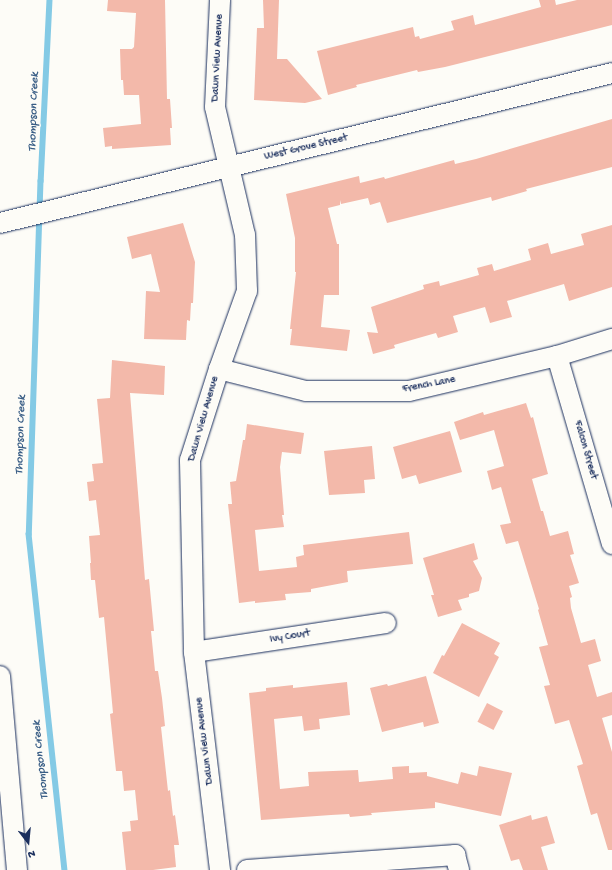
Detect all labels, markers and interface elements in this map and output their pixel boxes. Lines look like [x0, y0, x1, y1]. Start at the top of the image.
street label: Dawn View Avenue [209, 14, 227, 102]
water label: Thompson Creek [26, 72, 44, 152]
street label: West Grove Street [263, 132, 349, 164]
street label: French Lane [401, 373, 457, 397]
street label: Dawn View Avenue [186, 375, 222, 463]
water label: Thompson Creek [13, 395, 31, 475]
street label: Falcon Street [570, 419, 600, 481]
street label: Ivy Court [269, 627, 311, 647]
street label: Dawn View Avenue [193, 697, 217, 785]
water label: Thompson Creek [31, 720, 53, 800]
north arrow [8, 822, 48, 862]
text: N [26, 847, 36, 860]

